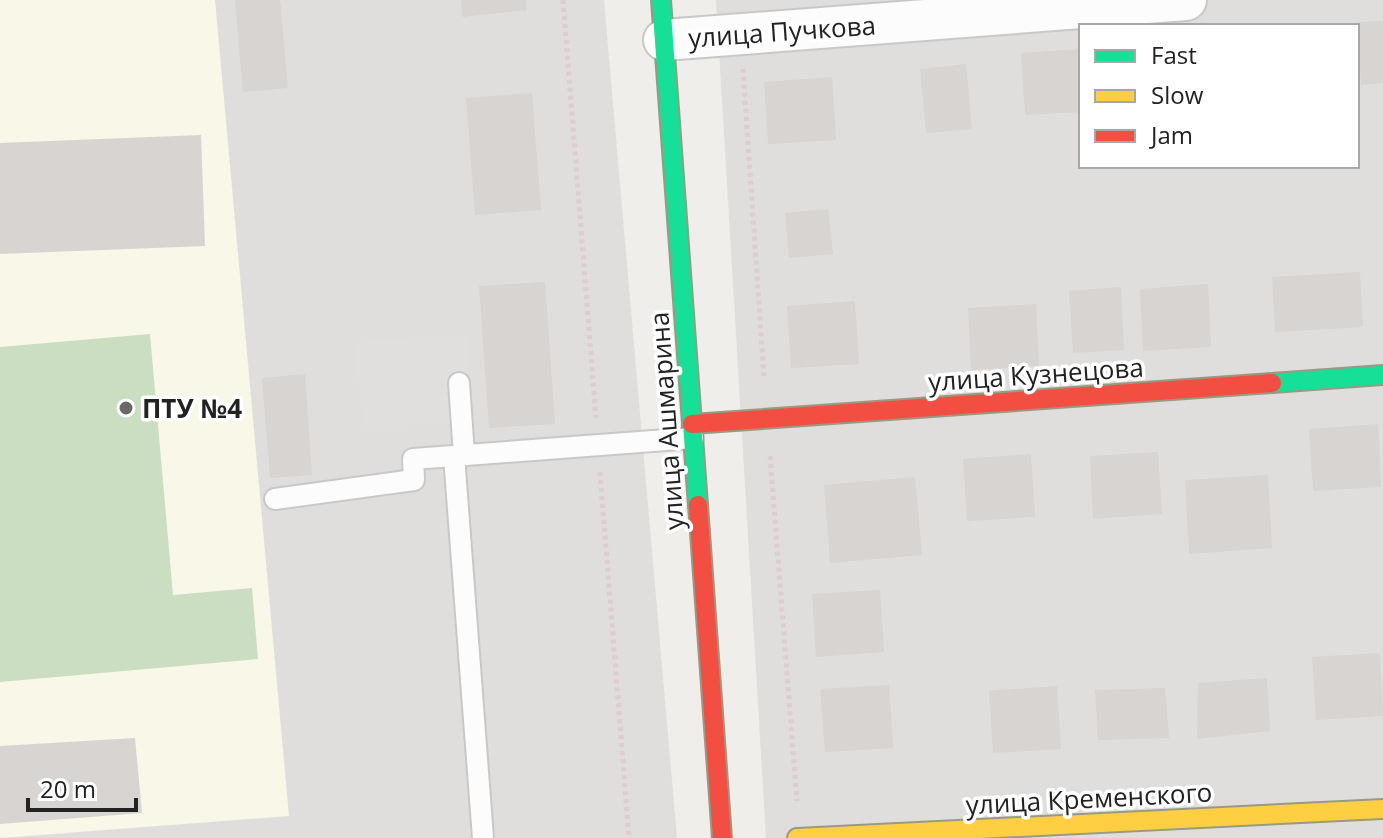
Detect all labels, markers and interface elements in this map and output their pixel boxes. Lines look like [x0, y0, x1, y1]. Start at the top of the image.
street label: улица Пучкова [687, 6, 877, 56]
legend [1079, 24, 1359, 168]
text: Fast [1151, 38, 1197, 71]
text: Slow [1151, 78, 1204, 111]
text: Jam [1149, 118, 1193, 151]
street label: улица Ашмарина [640, 311, 692, 531]
street label: улица Кузнецова [927, 349, 1145, 399]
place label: ПТУ №4 [142, 390, 242, 426]
marker: ПТУ №4 [117, 399, 135, 417]
scale bar [28, 762, 136, 812]
text: 20 m [40, 772, 96, 805]
street label: улица Кременского [965, 774, 1213, 822]

